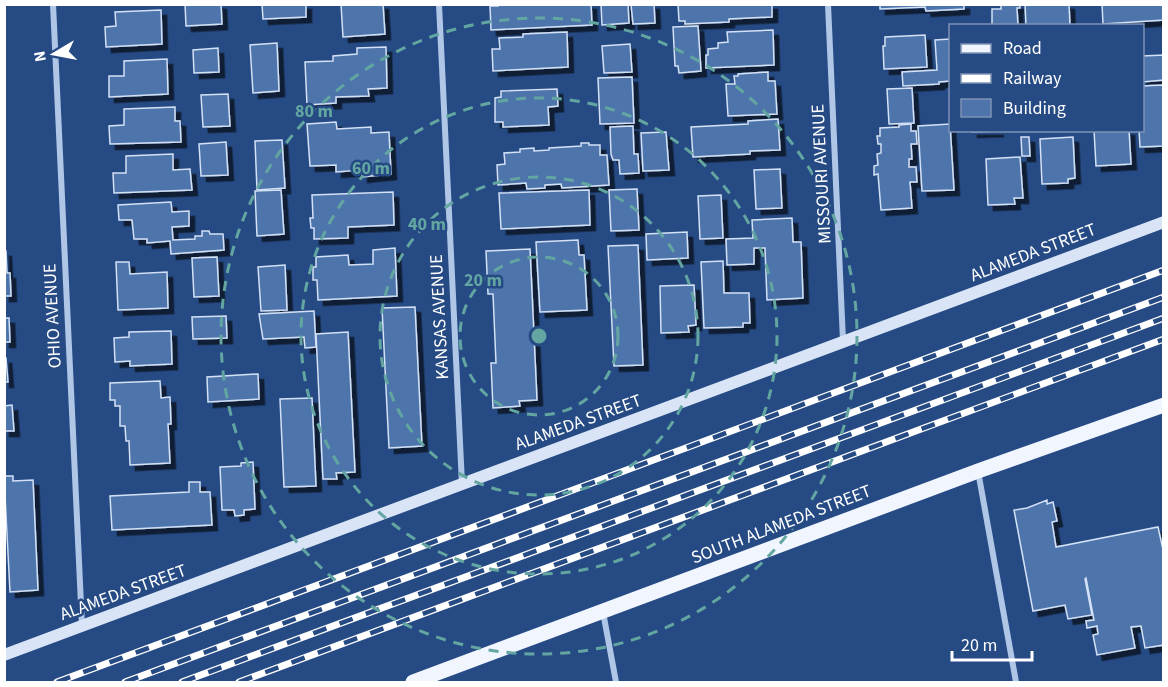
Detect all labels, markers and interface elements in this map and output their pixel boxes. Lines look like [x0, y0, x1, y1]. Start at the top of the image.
north arrow [24, 24, 84, 84]
legend [949, 24, 1144, 132]
text: Road [1003, 36, 1042, 61]
text: N [28, 49, 52, 64]
text: Railway [1003, 66, 1062, 91]
text: Building [1003, 96, 1066, 121]
text: 80 m [295, 99, 333, 124]
street label: MISSOURI AVENUE [805, 103, 838, 245]
text: 60 m [352, 156, 390, 181]
text: 40 m [408, 212, 446, 237]
street label: ALAMEDA STREET [967, 217, 1100, 288]
street label: KANSAS AVENUE [424, 254, 455, 380]
street label: OHIO AVENUE [37, 263, 68, 369]
text: 20 m [464, 268, 502, 293]
centre of rings [529, 326, 549, 346]
street label: ALAMEDA STREET [511, 388, 645, 457]
street label: SOUTH ALAMEDA STREET [687, 478, 875, 570]
street label: ALAMEDA STREET [56, 558, 190, 627]
scale bar [952, 624, 1032, 662]
text: 20 m [961, 633, 997, 658]

